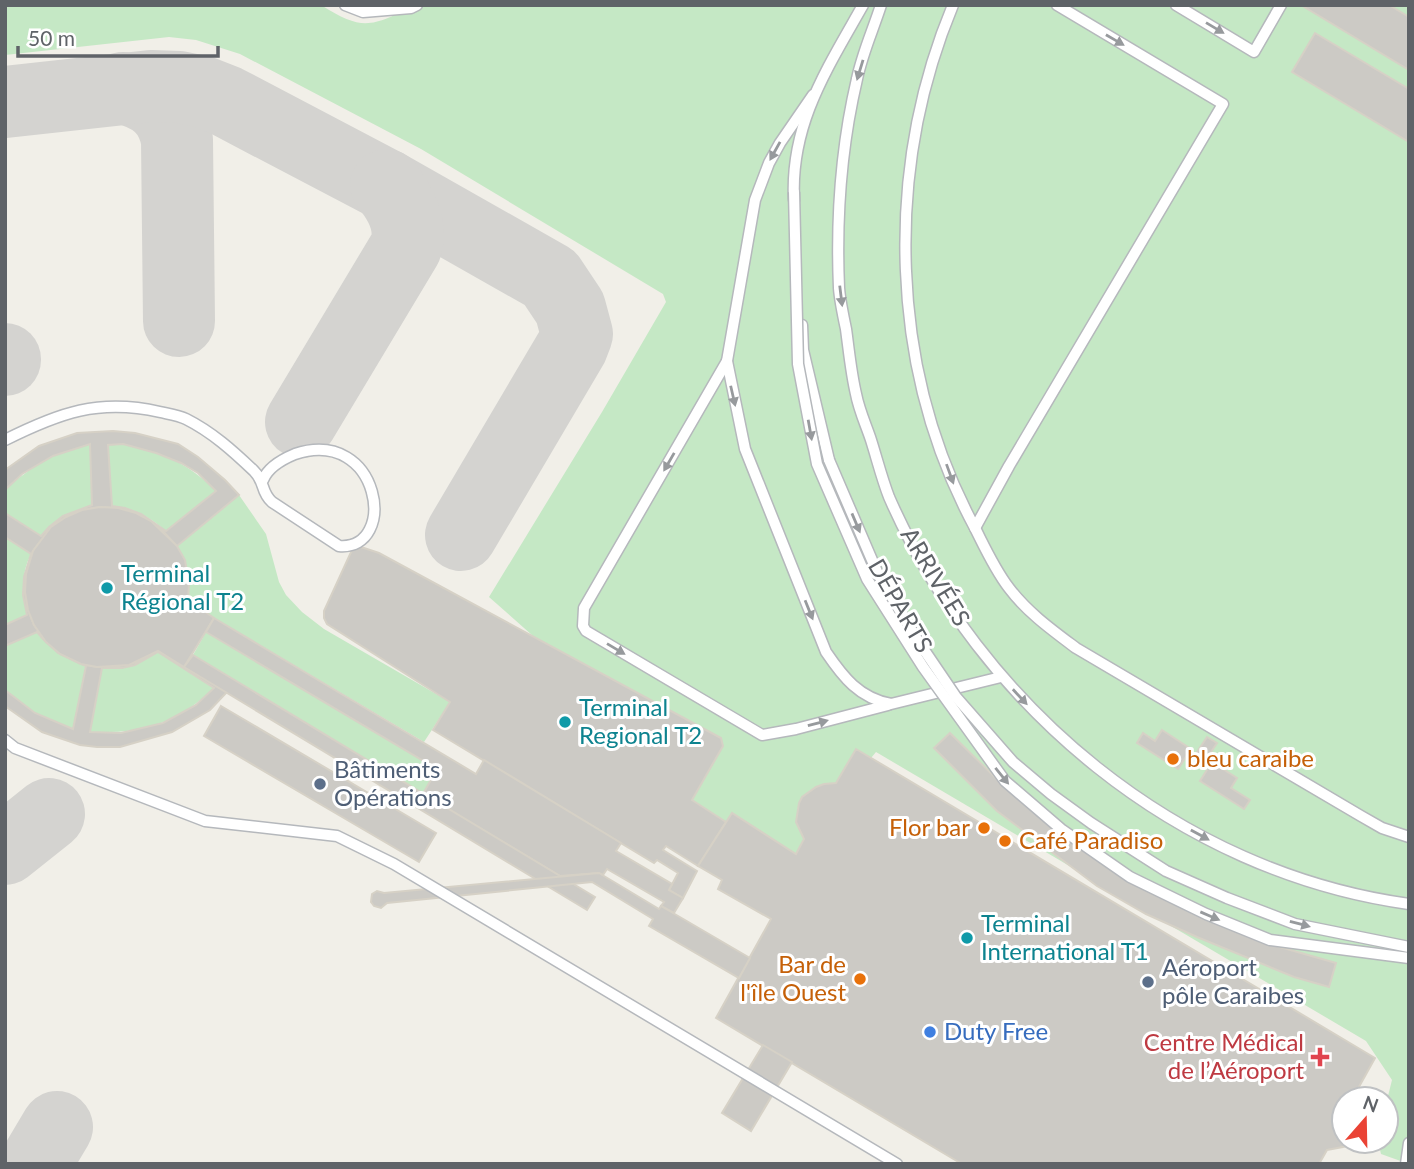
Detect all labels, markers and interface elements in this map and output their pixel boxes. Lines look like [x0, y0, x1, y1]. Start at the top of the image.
scale bar [18, 14, 217, 58]
one-way arrow [1205, 22, 1224, 35]
text: 50 m [28, 25, 75, 50]
one-way arrow [1106, 34, 1125, 47]
one-way arrow [854, 60, 864, 81]
one-way arrow [769, 142, 781, 161]
one-way arrow [835, 285, 846, 307]
one-way arrow [728, 385, 739, 407]
one-way arrow [805, 419, 816, 441]
one-way arrow [662, 453, 675, 472]
one-way arrow [944, 464, 955, 485]
one-way arrow [850, 513, 862, 533]
street label: ARRIVÉES [896, 522, 977, 631]
street label: DÉPARTS [863, 553, 940, 657]
place label: Terminal Régional T2 [121, 558, 244, 615]
marker: Terminal Régional T2 [99, 580, 115, 596]
one-way arrow [804, 600, 815, 621]
one-way arrow [606, 643, 625, 655]
one-way arrow [1011, 688, 1027, 705]
place label: Terminal Regional T2 [579, 692, 702, 749]
marker: Terminal Regional T2 [557, 714, 573, 730]
one-way arrow [807, 717, 829, 728]
place label: bleu caraibe [1187, 743, 1314, 772]
marker: bleu caraibe [1165, 751, 1181, 767]
place label: Bâtiments Opérations [334, 754, 452, 811]
one-way arrow [995, 766, 1010, 784]
marker: Bâtiments Opérations [312, 776, 328, 792]
place label: Flor bar [889, 812, 970, 841]
marker: Flor bar [976, 820, 992, 836]
place label: Café Paradiso [1019, 825, 1163, 854]
one-way arrow [1190, 828, 1210, 840]
marker: Café Paradiso [997, 833, 1013, 849]
place label: Terminal International T1 [981, 908, 1149, 965]
one-way arrow [1199, 910, 1220, 921]
one-way arrow [1289, 919, 1311, 930]
marker: Terminal International T1 [959, 930, 975, 946]
place label: Bar de l'île Ouest [740, 949, 846, 1006]
place label: Aéroport pôle Caraibes [1162, 952, 1304, 1009]
marker: Bar de l'île Ouest [852, 971, 868, 987]
marker: Aéroport pôle Caraibes [1140, 974, 1156, 990]
place label: Duty Free [944, 1016, 1048, 1045]
marker: Duty Free [922, 1024, 938, 1040]
place label: Centre Médical de l’Aéroport [1144, 1027, 1304, 1084]
marker: Centre Médical de l’Aéroport [1310, 1047, 1330, 1067]
north arrow [1330, 1085, 1400, 1155]
text: N [1360, 1090, 1382, 1117]

